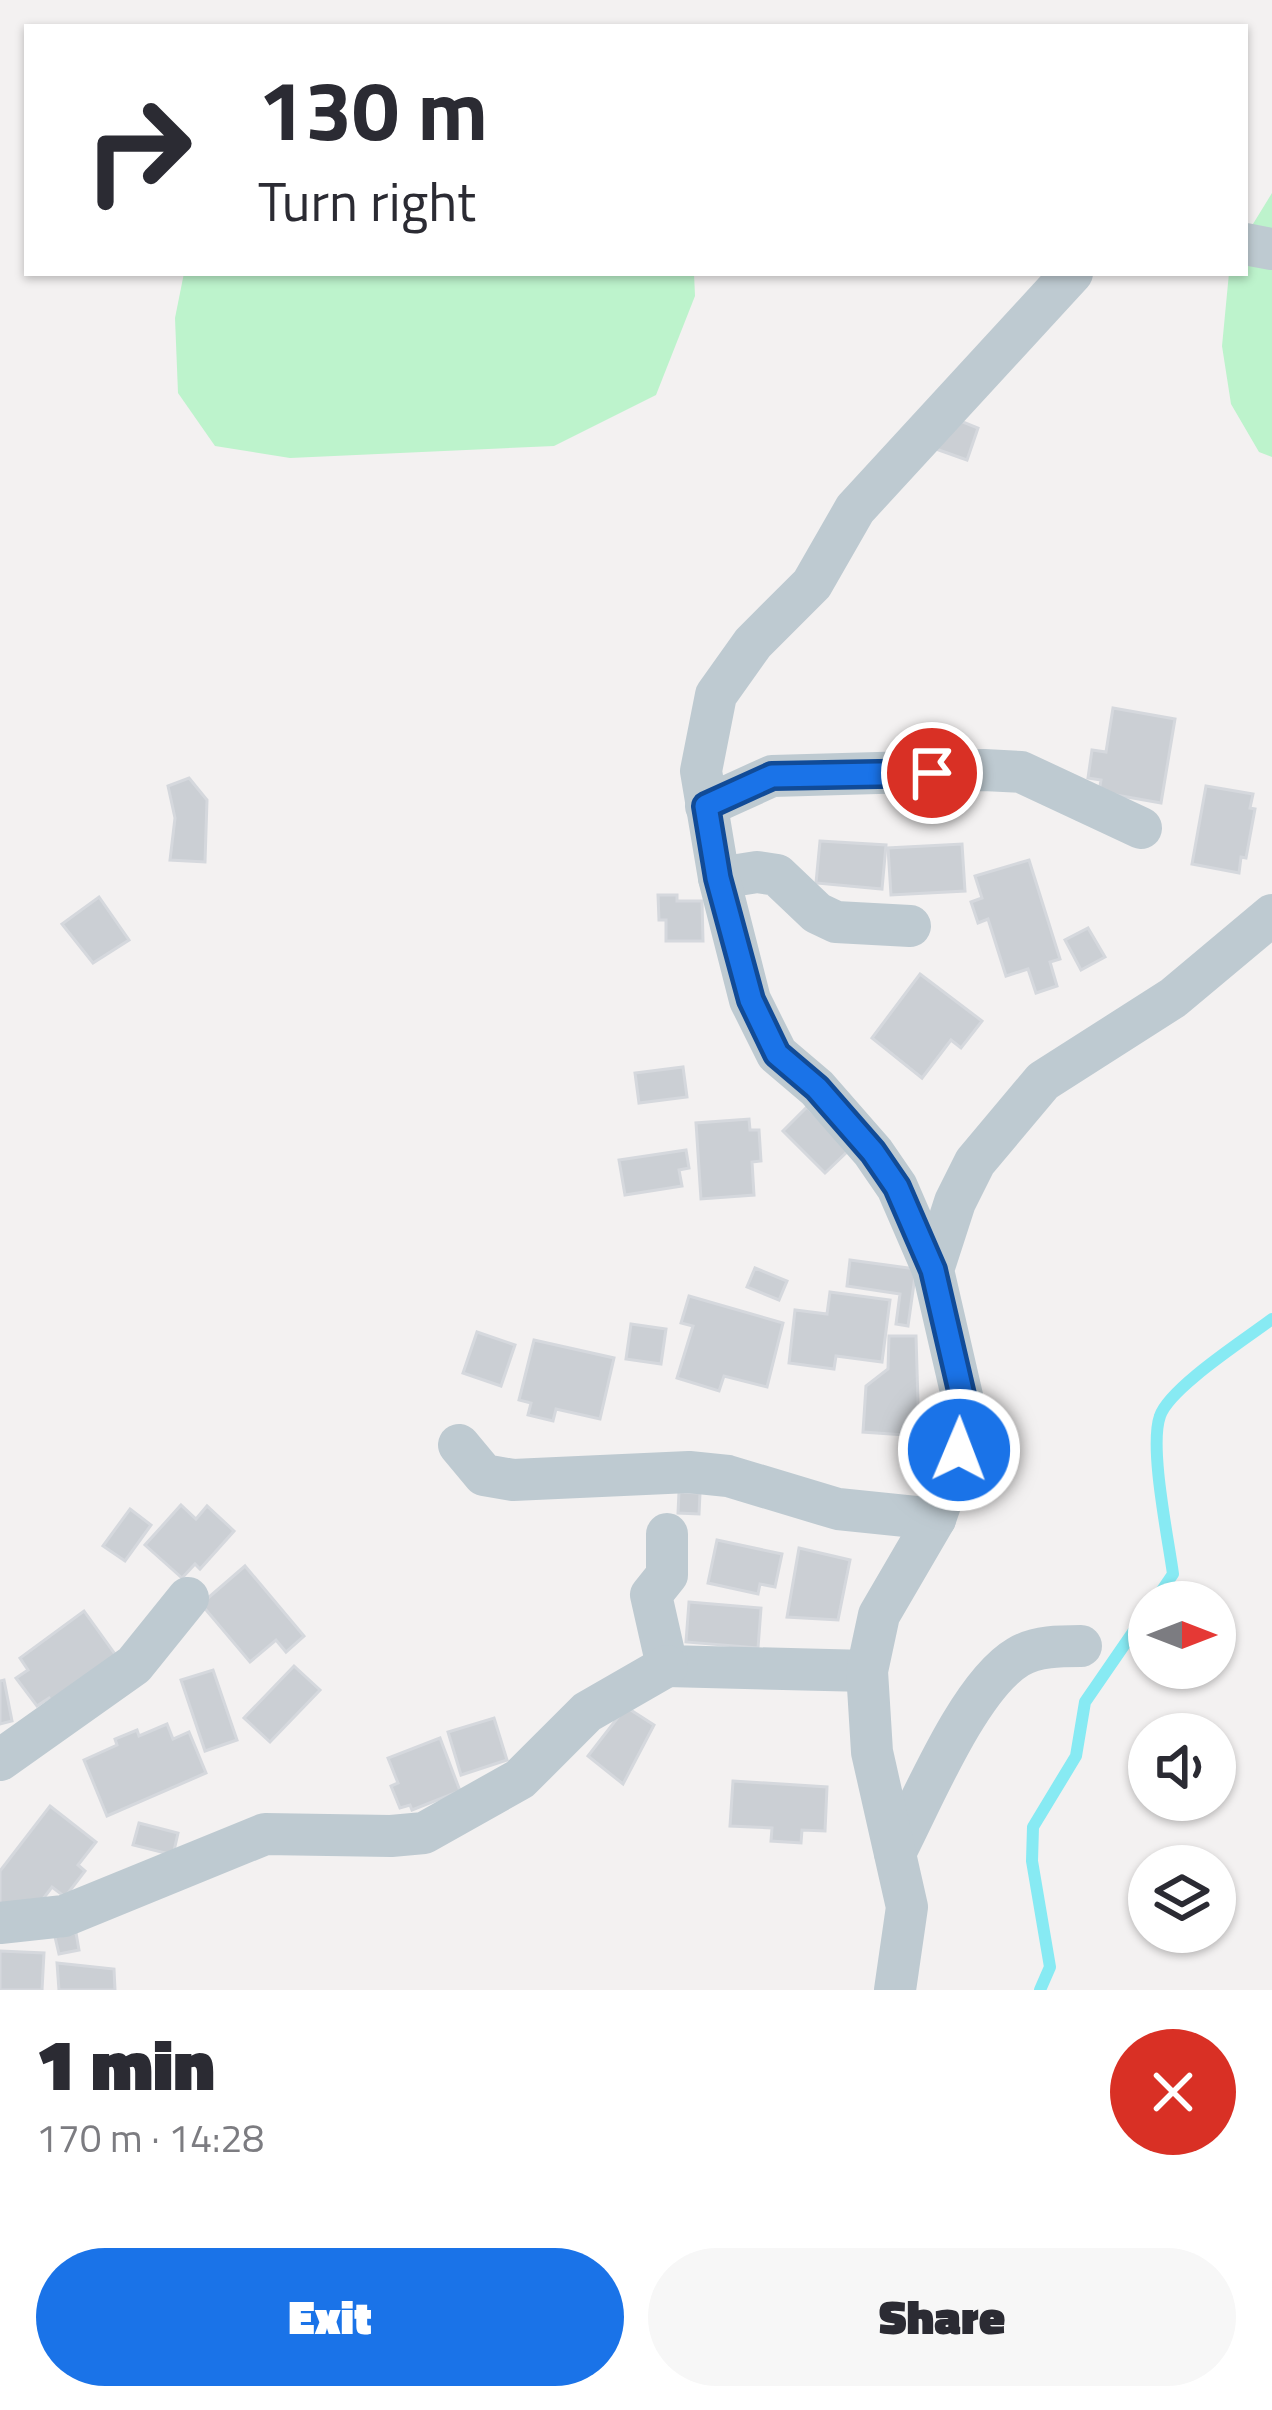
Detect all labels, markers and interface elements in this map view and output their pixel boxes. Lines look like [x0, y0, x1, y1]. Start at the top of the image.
text: 130 m [258, 45, 488, 173]
icon: right [60, 72, 216, 228]
text: Turn right [258, 160, 476, 242]
pin [881, 722, 983, 824]
icon: arrive [899, 740, 965, 806]
position arrow [896, 1387, 1022, 1513]
north arrow [1128, 1581, 1236, 1689]
map controls [1128, 1581, 1236, 1953]
button: sound [1128, 1713, 1236, 1821]
button: layers [1128, 1845, 1236, 1953]
text: 1 min [36, 2008, 215, 2118]
button: close [1110, 2029, 1236, 2155]
text: 170 m · 14:28 [36, 2108, 264, 2167]
button: Exit [36, 2248, 624, 2386]
button: Share [648, 2248, 1236, 2386]

